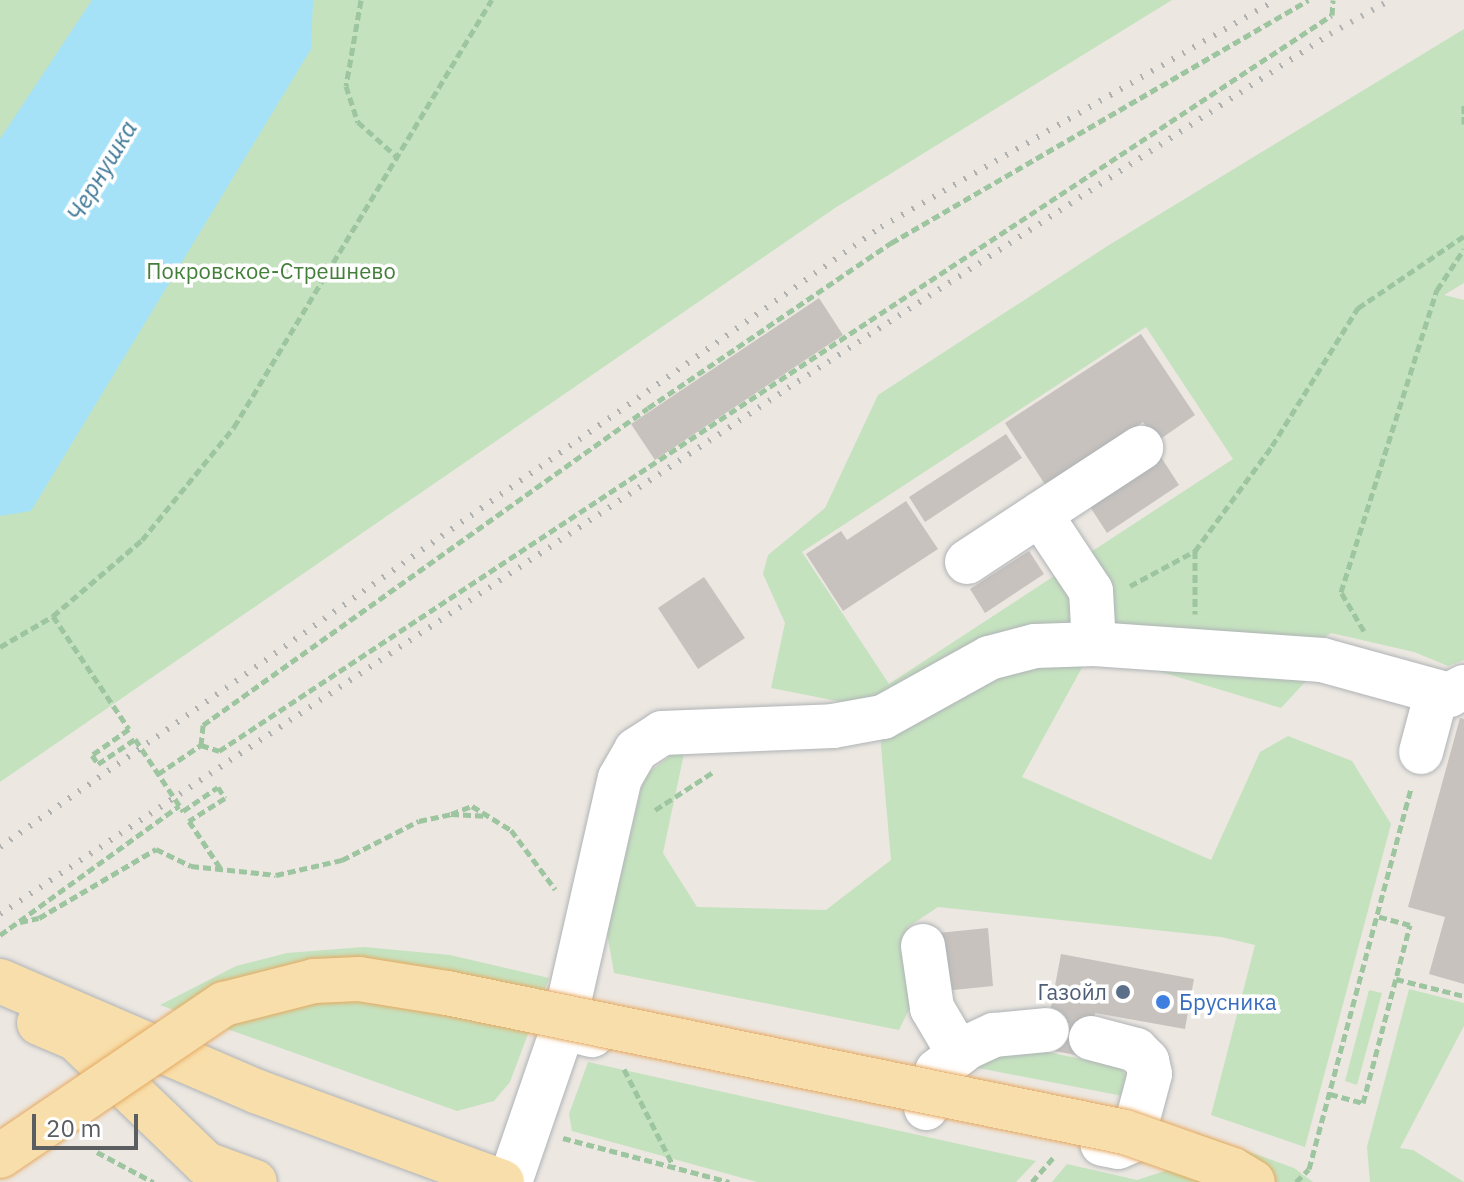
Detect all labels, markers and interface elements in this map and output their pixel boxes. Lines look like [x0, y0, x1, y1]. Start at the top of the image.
water label: Чернушка [61, 116, 143, 226]
park label: Покровское-Стрешнево [146, 258, 396, 284]
place label: Газойл [1037, 979, 1107, 1005]
marker: Газойл [1114, 983, 1132, 1001]
place label: Брусника [1179, 989, 1277, 1015]
marker: Брусника [1154, 993, 1172, 1011]
scale bar [36, 1098, 142, 1148]
text: 20 m [46, 1112, 101, 1144]

